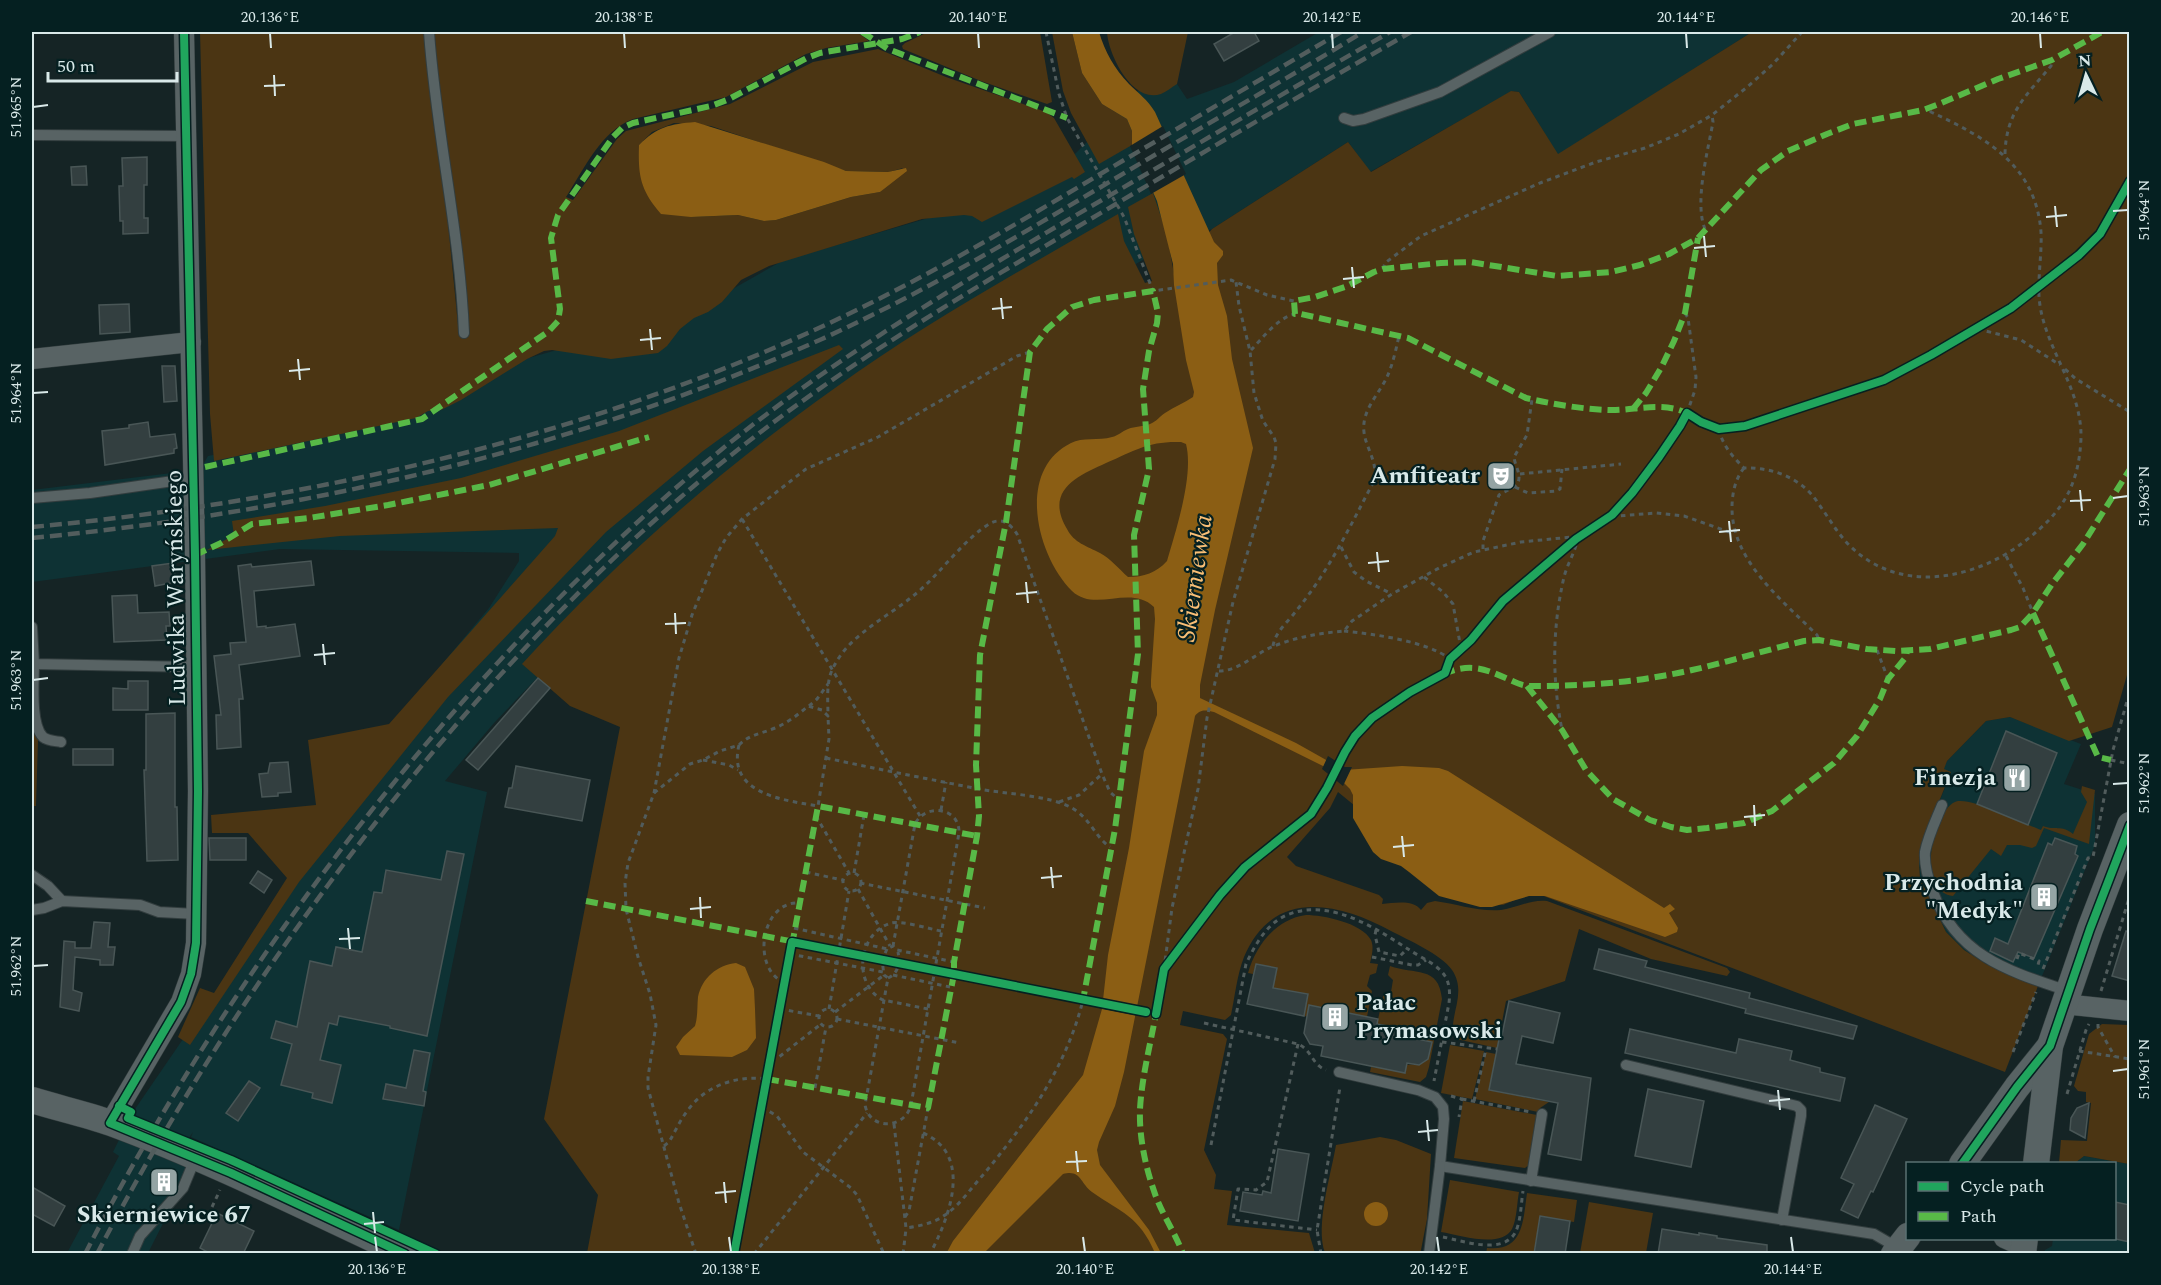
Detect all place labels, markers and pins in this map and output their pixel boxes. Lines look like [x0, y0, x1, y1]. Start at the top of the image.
place label: Amfiteatr [1370, 458, 1481, 494]
theatre icon: Amfiteatr [1485, 460, 1517, 492]
place label: Finezja [1914, 760, 1997, 796]
restaurant icon: Finezja [2001, 762, 2033, 794]
place label: Przychodnia "Medyk" [1884, 865, 2024, 929]
building icon: Przychodnia "Medyk" [2028, 881, 2060, 913]
place label: Pałac Prymasowski [1356, 985, 1502, 1049]
building icon: Pałac Prymasowski [1319, 1001, 1351, 1033]
building icon: Skierniewice 67 [148, 1166, 180, 1198]
place label: Skierniewice 67 [77, 1197, 251, 1233]

